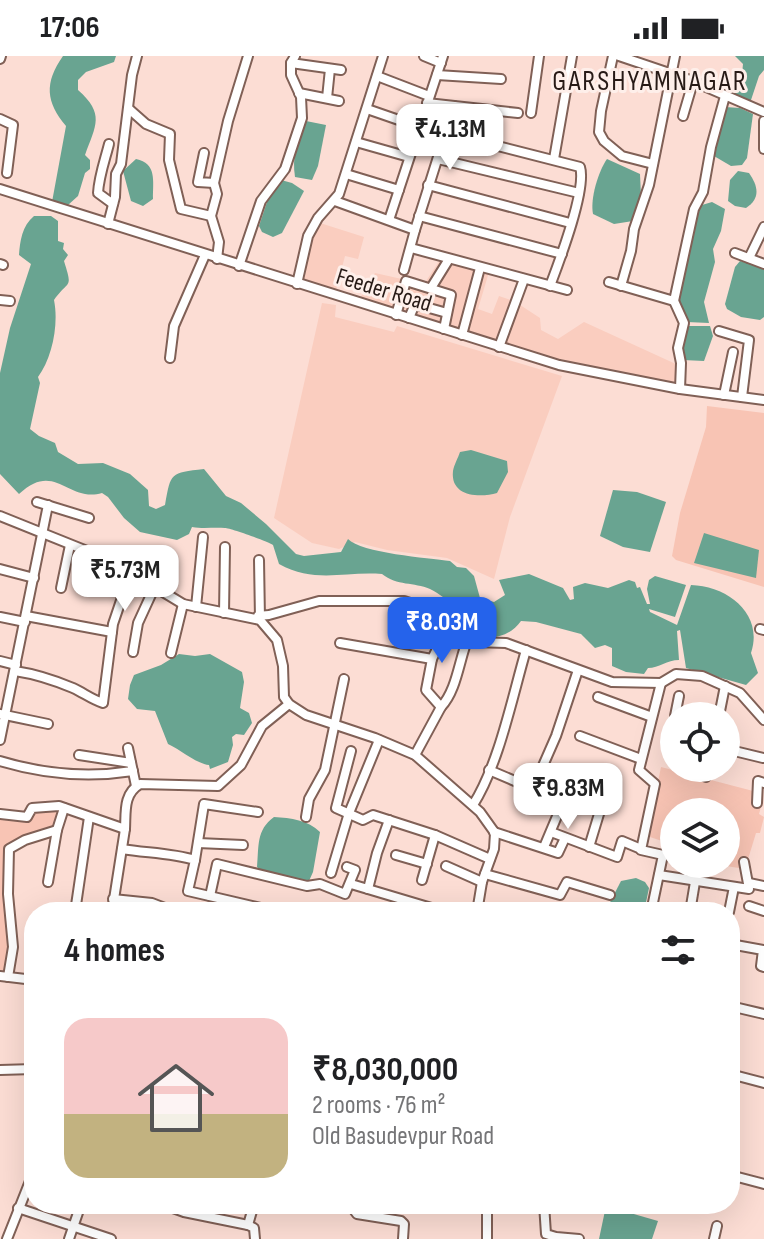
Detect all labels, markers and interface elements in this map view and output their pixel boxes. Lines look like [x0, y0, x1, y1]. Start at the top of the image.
text: 17:06 [40, 10, 100, 46]
district label: GARSHYAMNAGAR [552, 65, 748, 98]
pin: ₹4.13M [385, 104, 515, 172]
text: ₹4.13M [414, 114, 486, 145]
street label: Feeder Road [333, 262, 435, 318]
pin: ₹5.73M [60, 545, 190, 613]
text: ₹5.73M [90, 555, 160, 586]
pin: ₹8.03M [377, 597, 507, 665]
text: ₹8.03M [406, 607, 478, 638]
map controls [660, 702, 740, 878]
button: locate [660, 702, 740, 782]
pin: ₹9.83M [503, 763, 633, 831]
text: ₹9.83M [531, 773, 605, 804]
button: layers [660, 798, 740, 878]
icon: filters [656, 928, 700, 972]
text: 4 homes [64, 930, 165, 971]
text: ₹8,030,000 [312, 1049, 458, 1090]
icon: home [128, 1050, 224, 1146]
text: 2 rooms · 76 m² [312, 1090, 446, 1121]
text: Old Basudevpur Road [312, 1121, 494, 1152]

